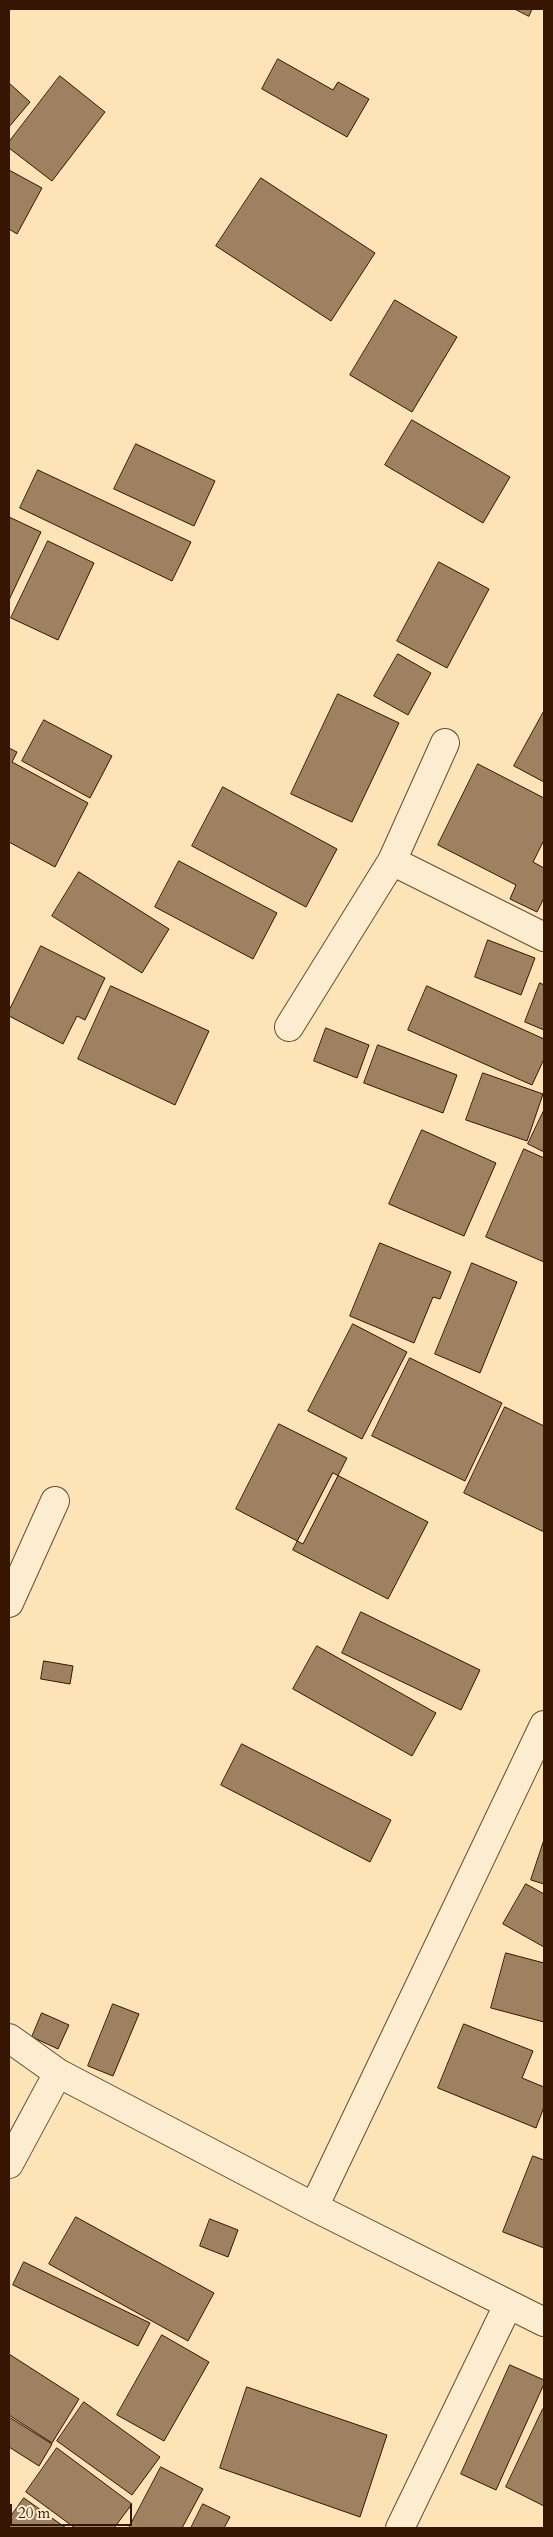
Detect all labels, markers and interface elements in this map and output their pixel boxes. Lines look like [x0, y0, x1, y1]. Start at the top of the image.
scale bar [12, 2494, 135, 2526]
text: 20 m [18, 2503, 50, 2523]

